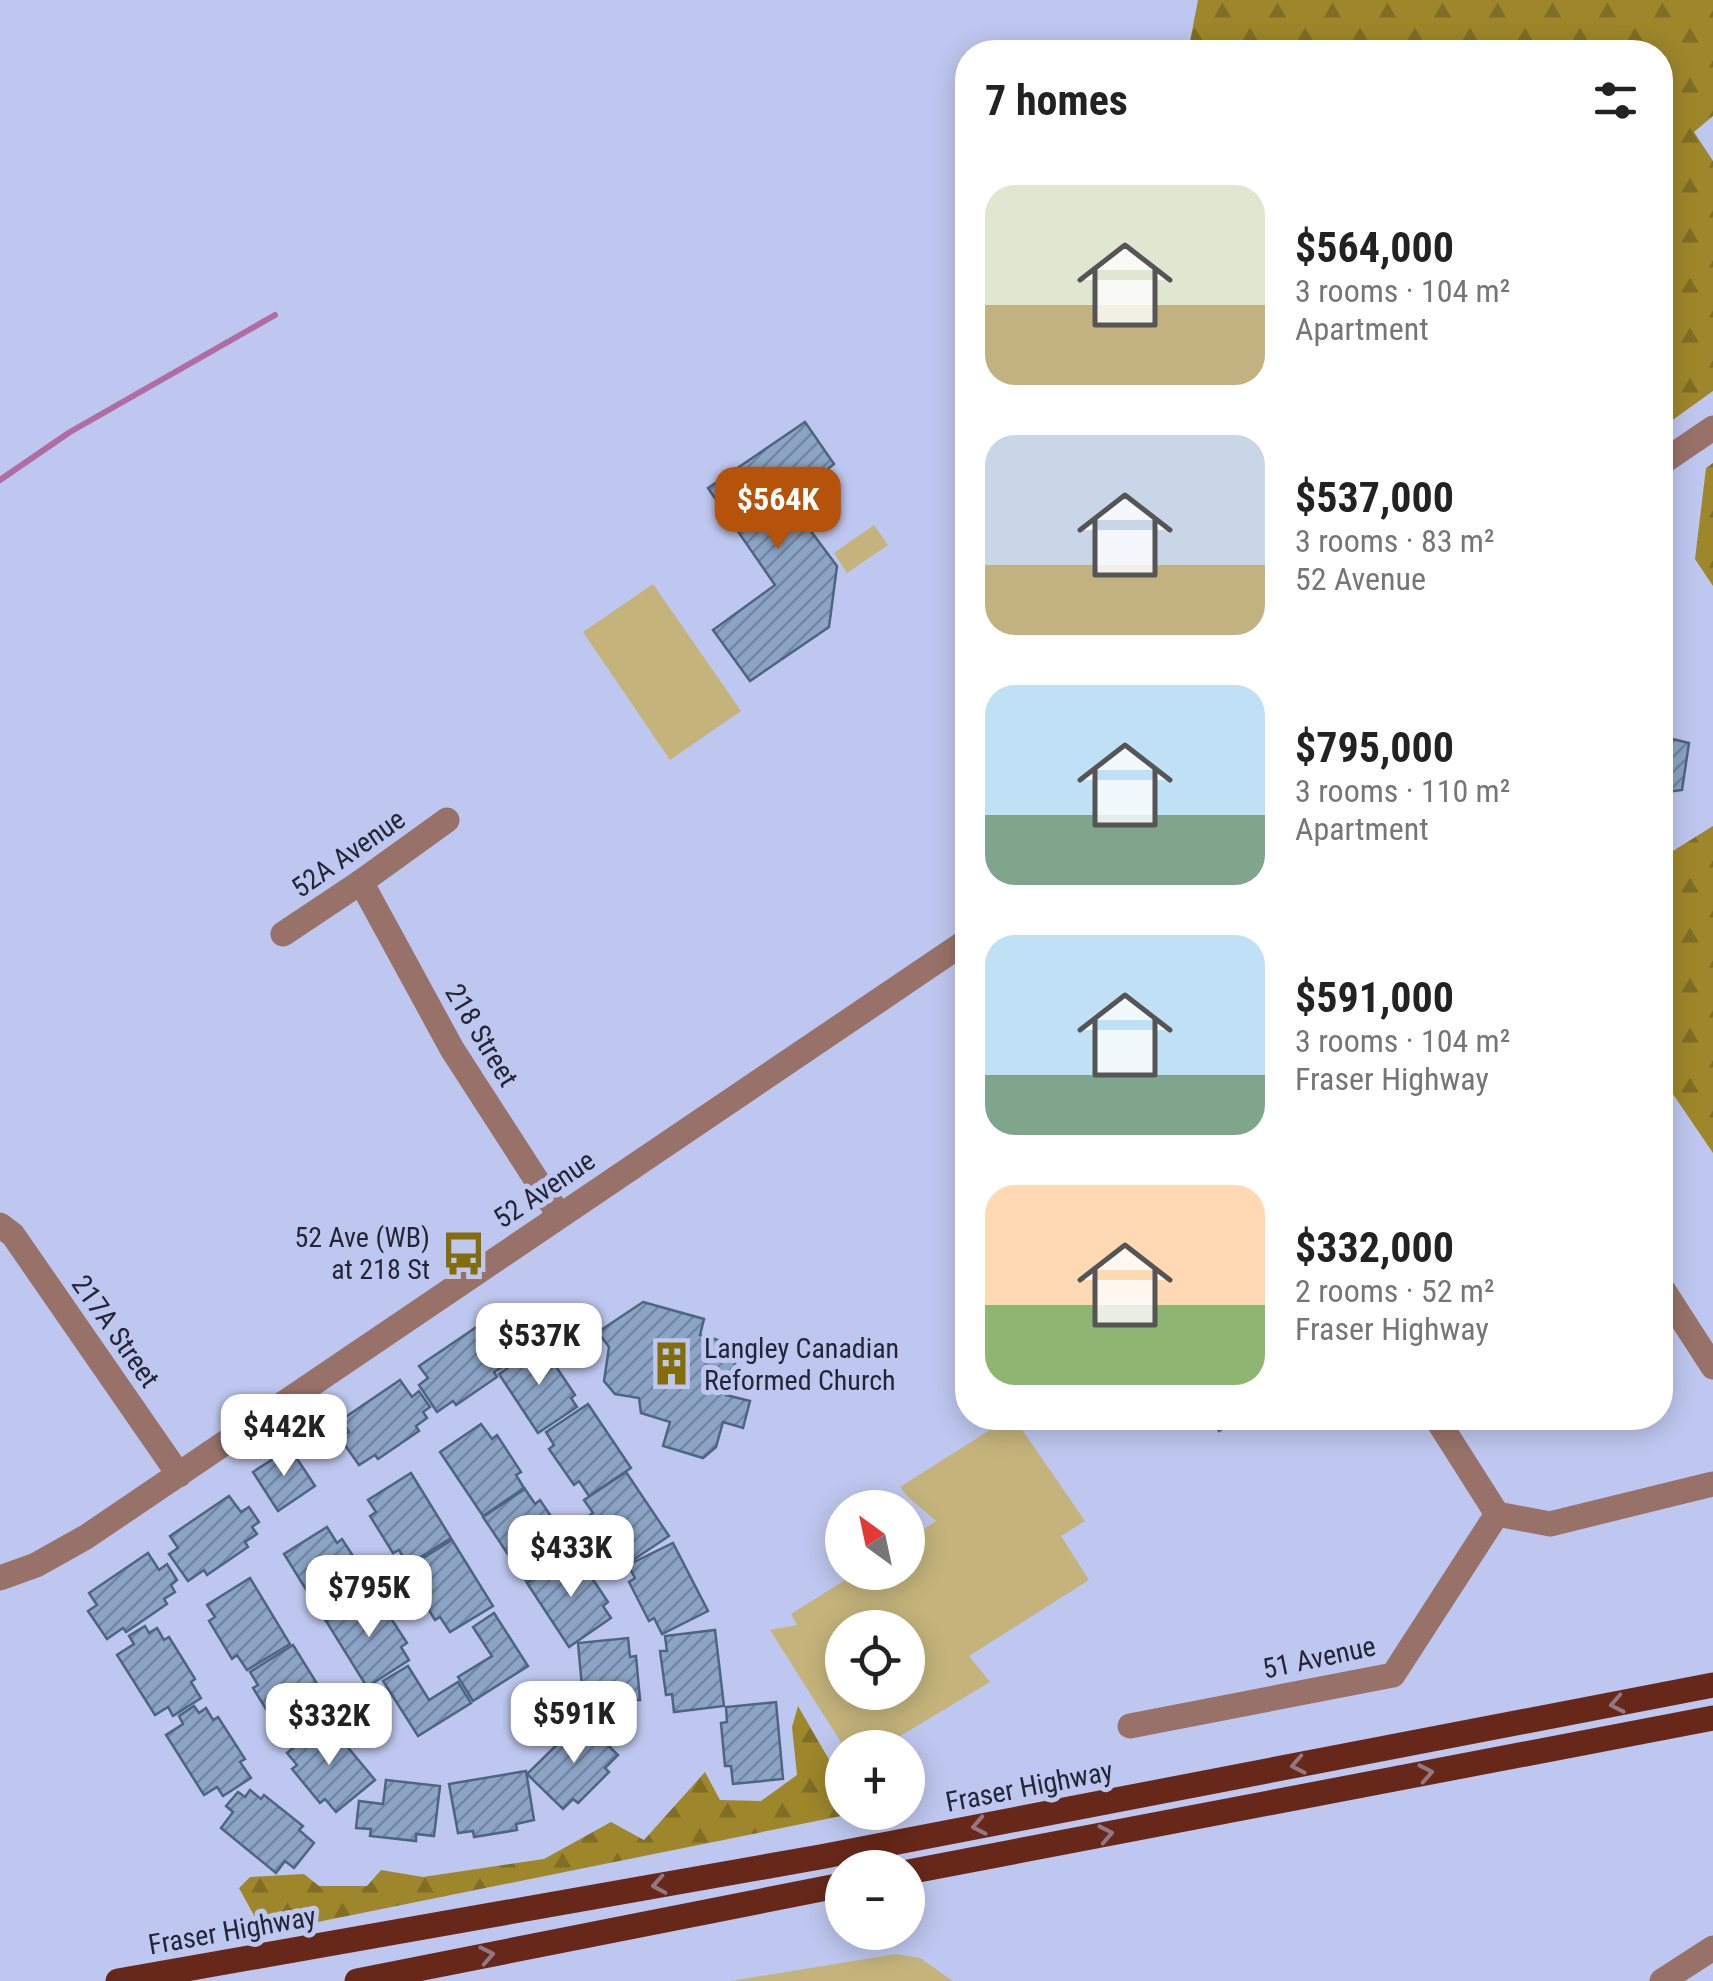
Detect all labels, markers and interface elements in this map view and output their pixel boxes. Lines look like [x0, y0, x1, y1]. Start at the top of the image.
icon: filters [1588, 73, 1643, 128]
text: 7 homes [985, 76, 1128, 125]
text: $564,000 [1295, 223, 1454, 272]
icon: home [1065, 225, 1185, 345]
text: 3 rooms · 104 m² [1295, 272, 1510, 310]
text: Apartment [1295, 310, 1429, 348]
pin: $564K [708, 467, 848, 552]
text: $537,000 [1295, 473, 1454, 522]
icon: home [1065, 475, 1185, 595]
text: $564K [737, 480, 819, 518]
text: 3 rooms · 83 m² [1295, 522, 1494, 560]
text: 52 Avenue [1295, 560, 1426, 598]
text: $795,000 [1295, 723, 1454, 772]
icon: home [1065, 725, 1185, 845]
text: 3 rooms · 110 m² [1295, 772, 1510, 810]
street label: 52A Avenue [285, 802, 411, 904]
text: Apartment [1295, 810, 1429, 848]
text: $591,000 [1295, 973, 1454, 1022]
icon: home [1065, 975, 1185, 1095]
street label: 218 Street [438, 978, 525, 1092]
text: 3 rooms · 104 m² [1295, 1022, 1510, 1060]
text: Fraser Highway [1295, 1060, 1489, 1098]
street label: 52 Avenue [488, 1144, 601, 1235]
place label: 52 Ave (WB) at 218 St [295, 1221, 430, 1286]
text: $332,000 [1295, 1223, 1454, 1272]
icon: home [1065, 1225, 1185, 1345]
bus stop icon: 52 Ave (WB) at 218 St [439, 1229, 487, 1277]
street label: 217A Street [65, 1269, 166, 1394]
text: 2 rooms · 52 m² [1295, 1272, 1494, 1310]
pin: $537K [469, 1303, 609, 1388]
text: Fraser Highway [1295, 1310, 1489, 1348]
text: $537K [498, 1316, 580, 1354]
place label: Langley Canadian Reformed Church [704, 1332, 899, 1397]
building icon: Langley Canadian Reformed Church [647, 1340, 695, 1388]
pin: $442K [214, 1394, 354, 1479]
text: $442K [243, 1407, 325, 1445]
north arrow [825, 1490, 925, 1590]
map controls [825, 1490, 925, 1950]
pin: $433K [501, 1515, 641, 1600]
text: $433K [530, 1528, 612, 1566]
pin: $795K [299, 1555, 439, 1640]
text: $795K [328, 1568, 410, 1606]
button: locate [825, 1610, 925, 1710]
street label: 51 Avenue [1260, 1629, 1379, 1686]
pin: $591K [504, 1681, 644, 1766]
pin: $332K [259, 1683, 399, 1768]
one-way arrow [1609, 1693, 1626, 1714]
text: $591K [533, 1694, 615, 1732]
text: $332K [288, 1696, 370, 1734]
button: + [825, 1730, 925, 1830]
street label: Fraser Highway [943, 1754, 1116, 1819]
one-way arrow [1290, 1754, 1306, 1775]
one-way arrow [1417, 1764, 1434, 1785]
one-way arrow [971, 1815, 988, 1836]
one-way arrow [1098, 1824, 1115, 1845]
button: − [825, 1850, 925, 1950]
one-way arrow [651, 1874, 668, 1895]
street label: Fraser Highway [146, 1899, 319, 1961]
one-way arrow [478, 1946, 495, 1967]

